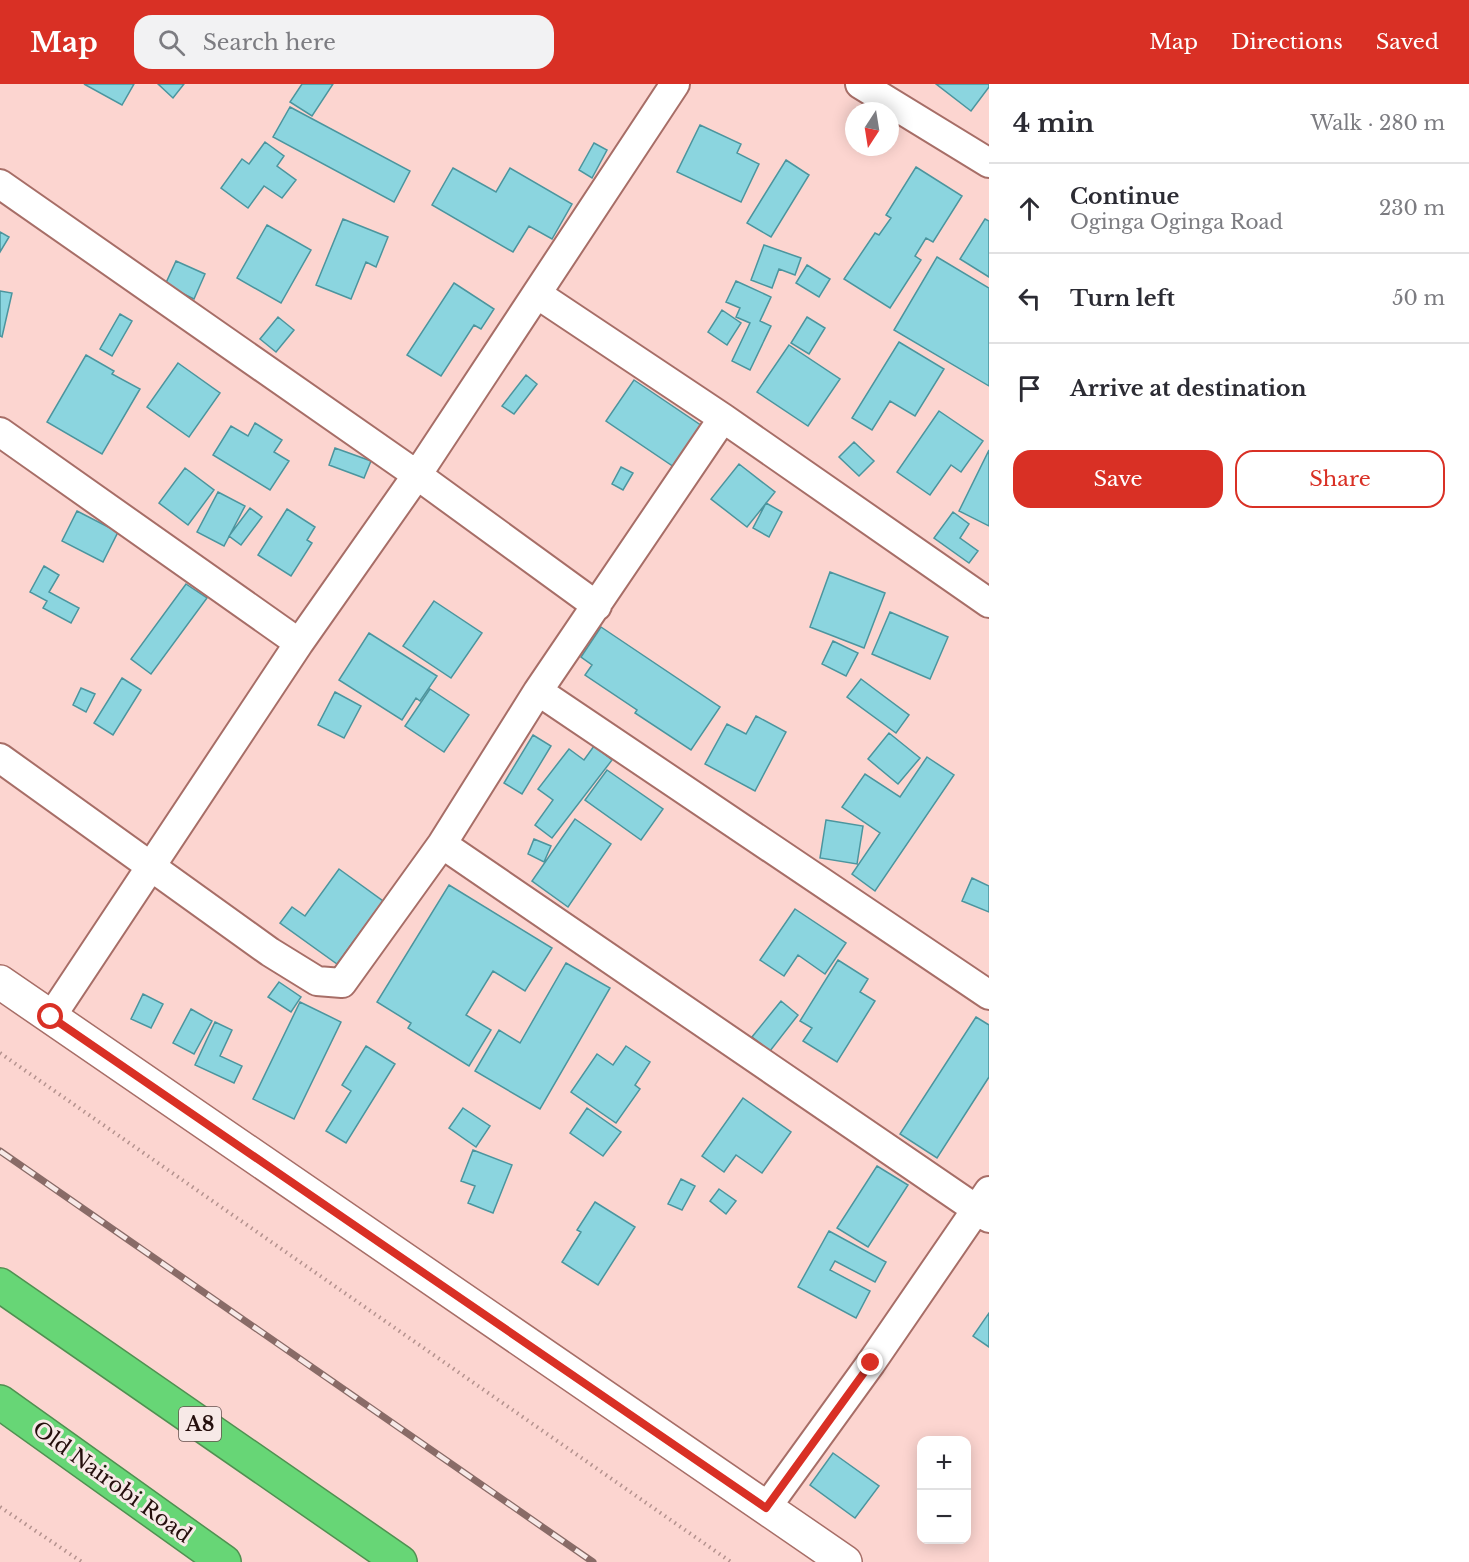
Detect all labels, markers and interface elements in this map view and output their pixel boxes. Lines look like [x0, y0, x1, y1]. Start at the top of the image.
search box [134, 15, 554, 69]
text: Map [30, 25, 98, 60]
icon: search [155, 26, 188, 59]
text: Search here [203, 29, 336, 56]
text: Map [1149, 29, 1198, 55]
text: Directions [1231, 29, 1343, 55]
text: Saved [1376, 29, 1439, 55]
north arrow [845, 102, 899, 156]
text: 4 min [1013, 107, 1094, 139]
text: Walk · 280 m [1311, 111, 1445, 135]
text: Continue [1070, 183, 1179, 210]
icon: ahead [1013, 192, 1046, 225]
text: 230 m [1379, 196, 1445, 220]
text: Oginga Oginga Road [1070, 210, 1283, 234]
icon: left [1013, 282, 1046, 315]
text: Turn left [1070, 285, 1175, 312]
text: 50 m [1392, 286, 1445, 310]
icon: arrive [1013, 372, 1046, 405]
text: Arrive at destination [1070, 375, 1307, 402]
button: Save [1013, 450, 1223, 508]
button: Share [1235, 450, 1445, 508]
route start [37, 1003, 63, 1029]
route end [857, 1349, 883, 1375]
road number: A8 [179, 1407, 221, 1441]
street label: Old Nairobi Road [28, 1416, 196, 1548]
map controls [917, 1436, 971, 1544]
button: + [917, 1436, 971, 1490]
button: − [917, 1490, 971, 1544]

